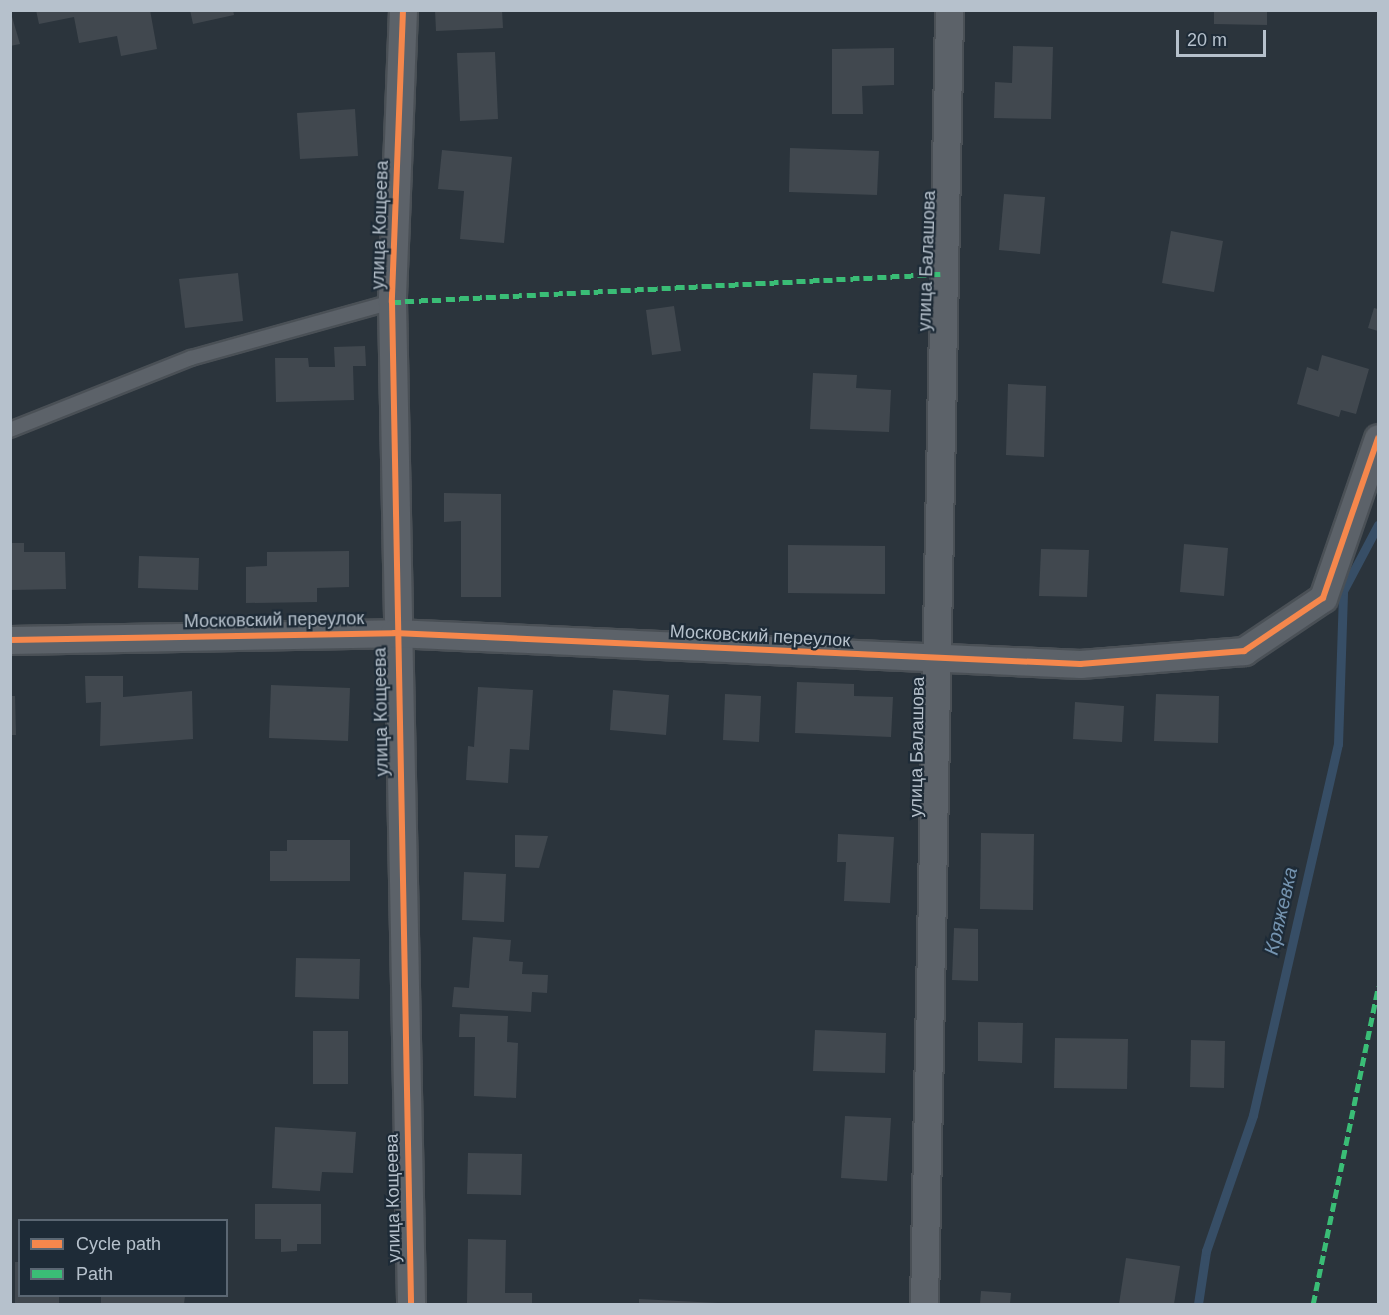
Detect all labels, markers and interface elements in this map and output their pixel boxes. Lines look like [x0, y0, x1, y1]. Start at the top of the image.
scale bar [1179, 18, 1269, 56]
text: 20 m [1187, 30, 1227, 50]
street label: улица Кощеева [367, 160, 393, 290]
street label: улица Балашова [914, 190, 940, 332]
street label: Московский переулок [184, 608, 364, 632]
street label: Московский переулок [669, 620, 851, 652]
street label: улица Кощеева [369, 647, 393, 777]
street label: улица Балашова [905, 677, 929, 817]
water label: Кряжевка [1259, 865, 1303, 957]
street label: улица Кощеева [381, 1133, 405, 1263]
legend [18, 1219, 228, 1297]
text: Cycle path [76, 1234, 161, 1254]
text: Path [76, 1264, 113, 1284]

